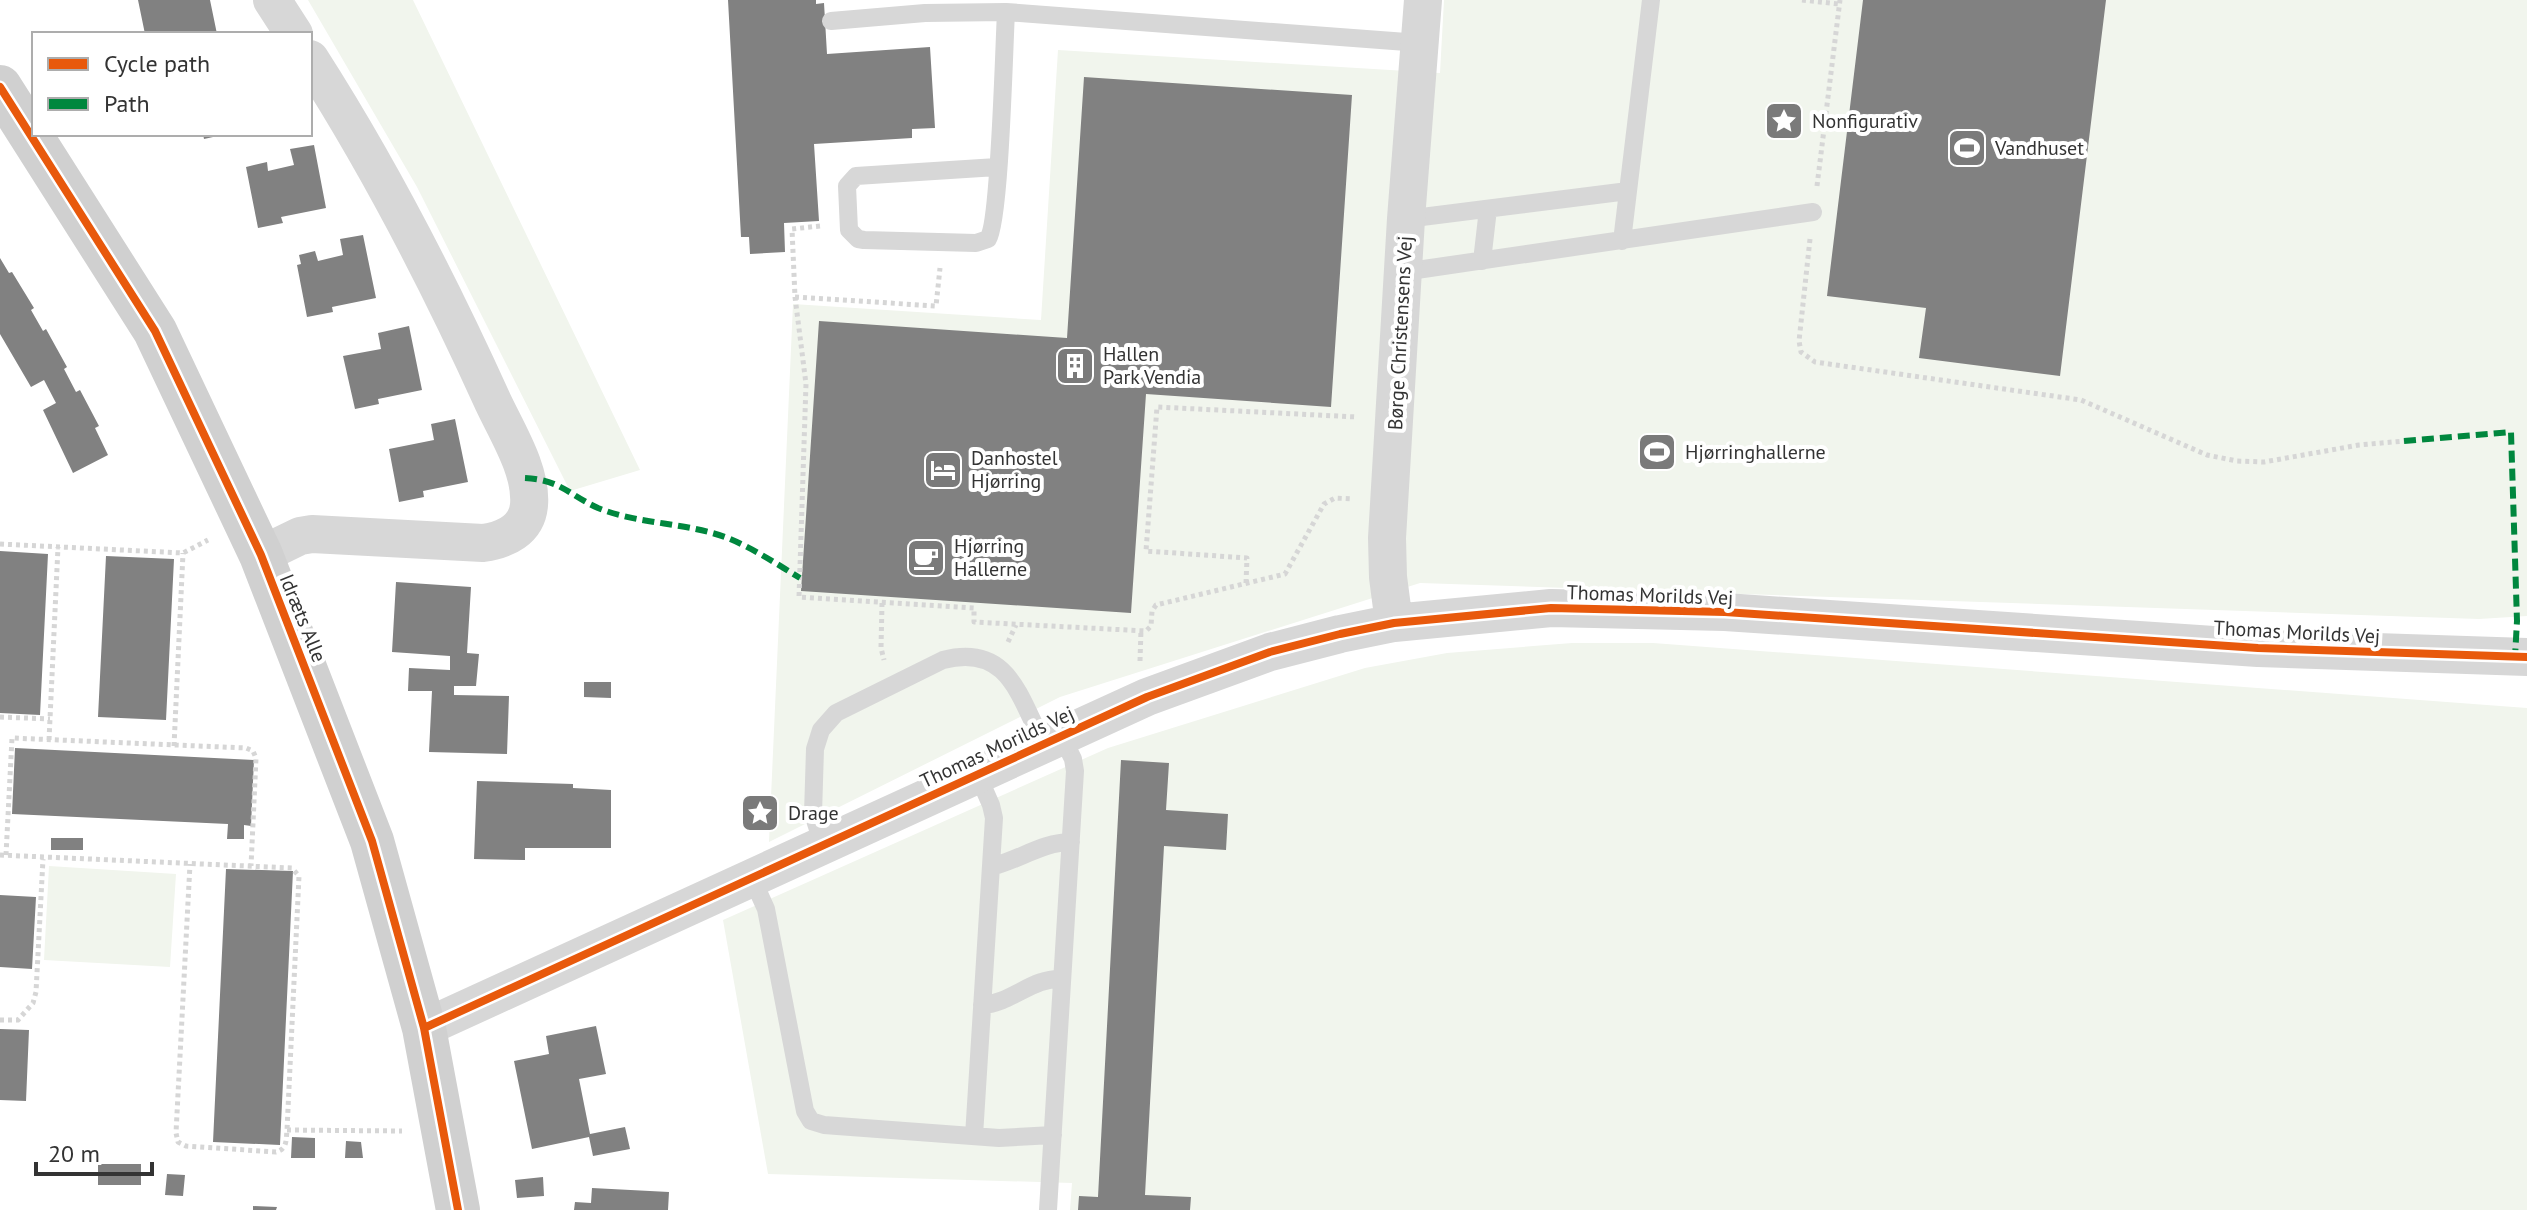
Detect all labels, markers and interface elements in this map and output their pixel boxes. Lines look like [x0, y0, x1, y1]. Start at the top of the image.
legend [32, 32, 312, 136]
text: Cycle path [104, 48, 210, 79]
text: Path [104, 88, 150, 119]
place icon: Nonfigurativ [1763, 100, 1805, 142]
place label: Nonfigurativ [1812, 108, 1918, 134]
sports icon: Vandhuset [1946, 127, 1988, 169]
place label: Vandhuset [1994, 135, 2084, 161]
street label: Børge Christensens Vej [1382, 235, 1418, 431]
place label: Hallen Park Vendia [1103, 341, 1201, 390]
building icon: Hallen Park Vendia [1054, 345, 1096, 387]
sports icon: Hjørringhallerne [1636, 431, 1678, 473]
place label: Hjørringhallerne [1685, 439, 1826, 465]
place label: Danhostel Hjørring [971, 445, 1058, 494]
hotel icon: Danhostel Hjørring [922, 449, 964, 491]
place label: Hjørring Hallerne [954, 533, 1027, 582]
cafe icon: Hjørring Hallerne [905, 537, 947, 579]
street label: Idræts Alle [274, 570, 332, 666]
street label: Thomas Morilds Vej [1566, 579, 1734, 611]
street label: Thomas Morilds Vej [2213, 615, 2381, 649]
street label: Thomas Morilds Vej [916, 700, 1078, 794]
place icon: Drage [739, 792, 781, 834]
place label: Drage [788, 800, 839, 826]
scale bar [36, 1126, 152, 1176]
text: 20 m [48, 1138, 100, 1169]

